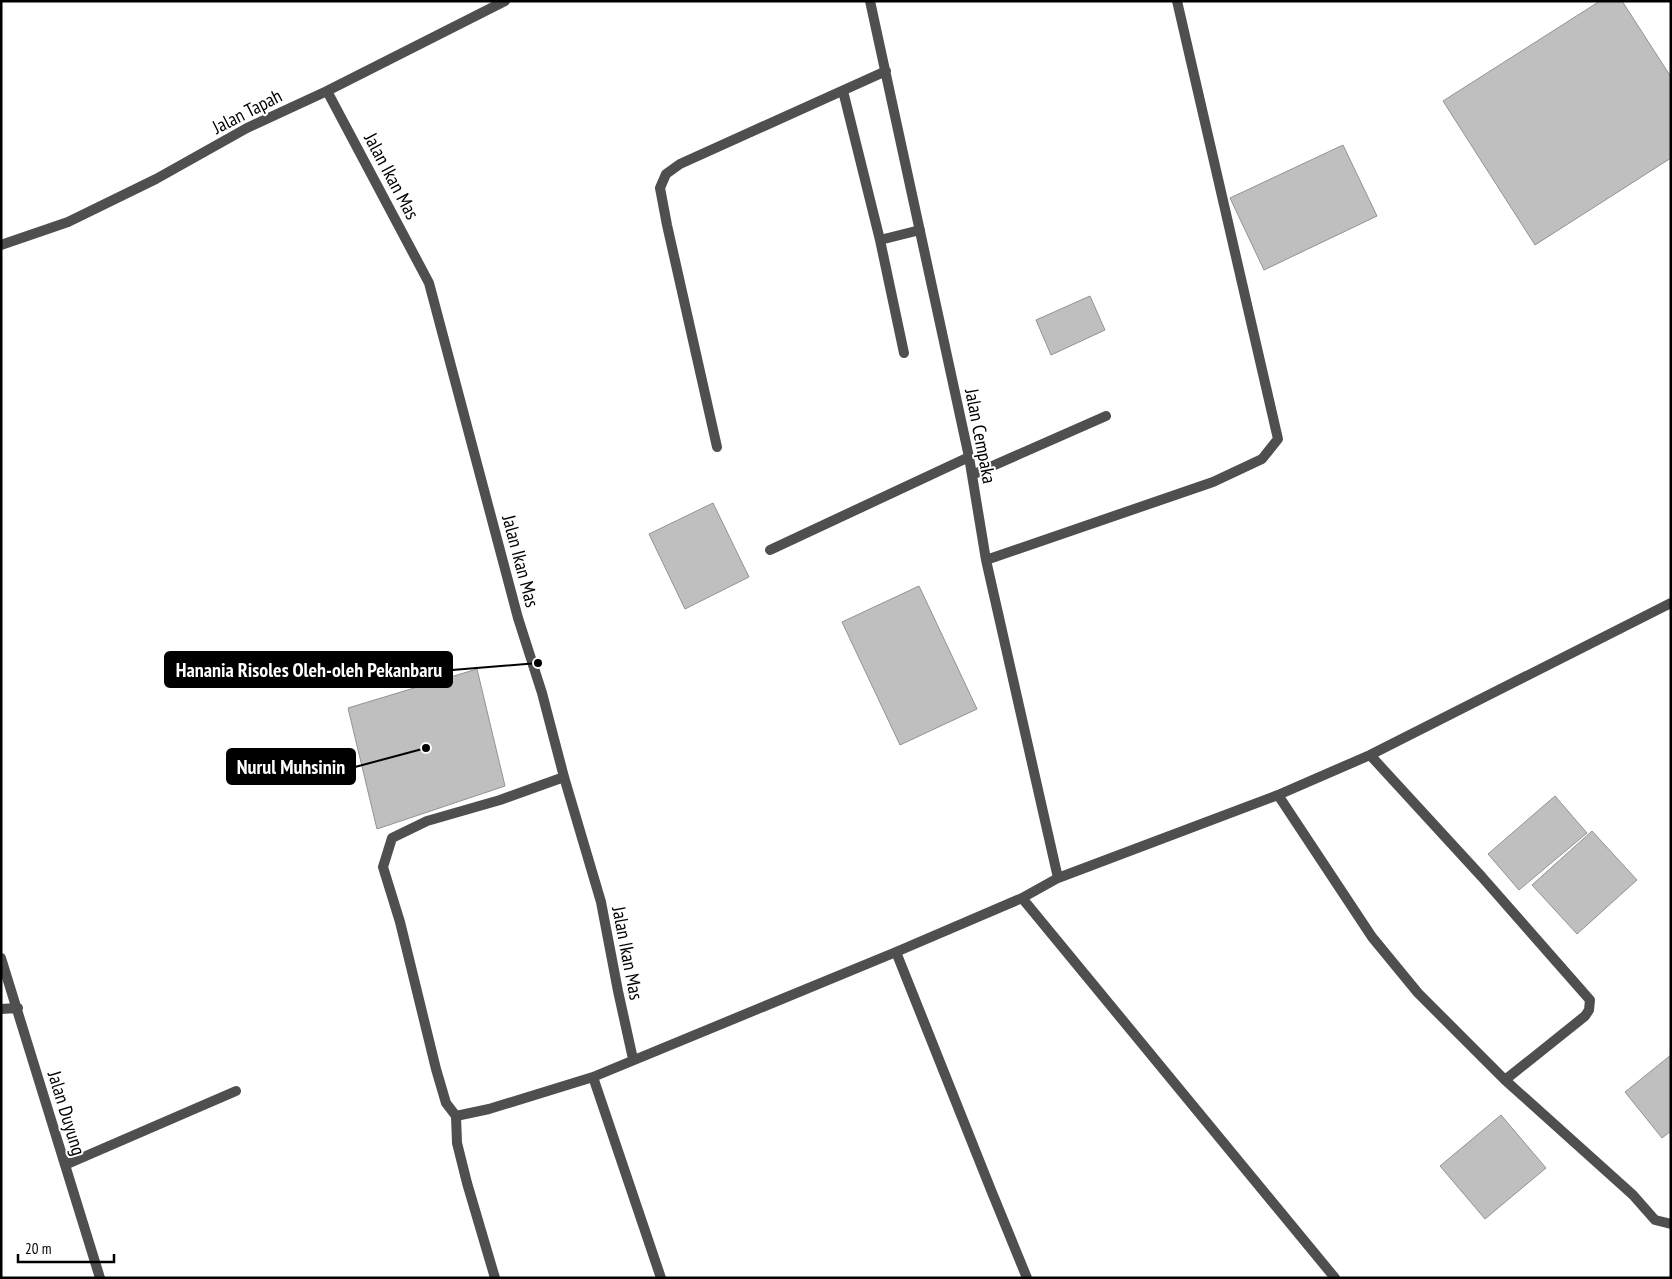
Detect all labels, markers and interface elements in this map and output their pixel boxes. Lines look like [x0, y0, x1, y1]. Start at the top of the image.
street label: Jalan Tapah [207, 83, 286, 139]
street label: Jalan Ikan Mas [359, 128, 425, 223]
street label: Jalan Cempaka [960, 386, 1002, 485]
street label: Jalan Ikan Mas [497, 511, 545, 610]
callout: Hanania Risoles Oleh-oleh Pekanbaru [165, 652, 452, 687]
text: Hanania Risoles Oleh-oleh Pekanbaru [176, 657, 442, 683]
callout: Nurul Muhsinin [227, 749, 355, 784]
text: Nurul Muhsinin [237, 754, 345, 780]
street label: Jalan Ikan Mas [607, 903, 649, 1002]
street label: Jalan Duyung [43, 1067, 91, 1158]
scale bar [18, 1232, 114, 1264]
text: 20 m [25, 1239, 51, 1258]

